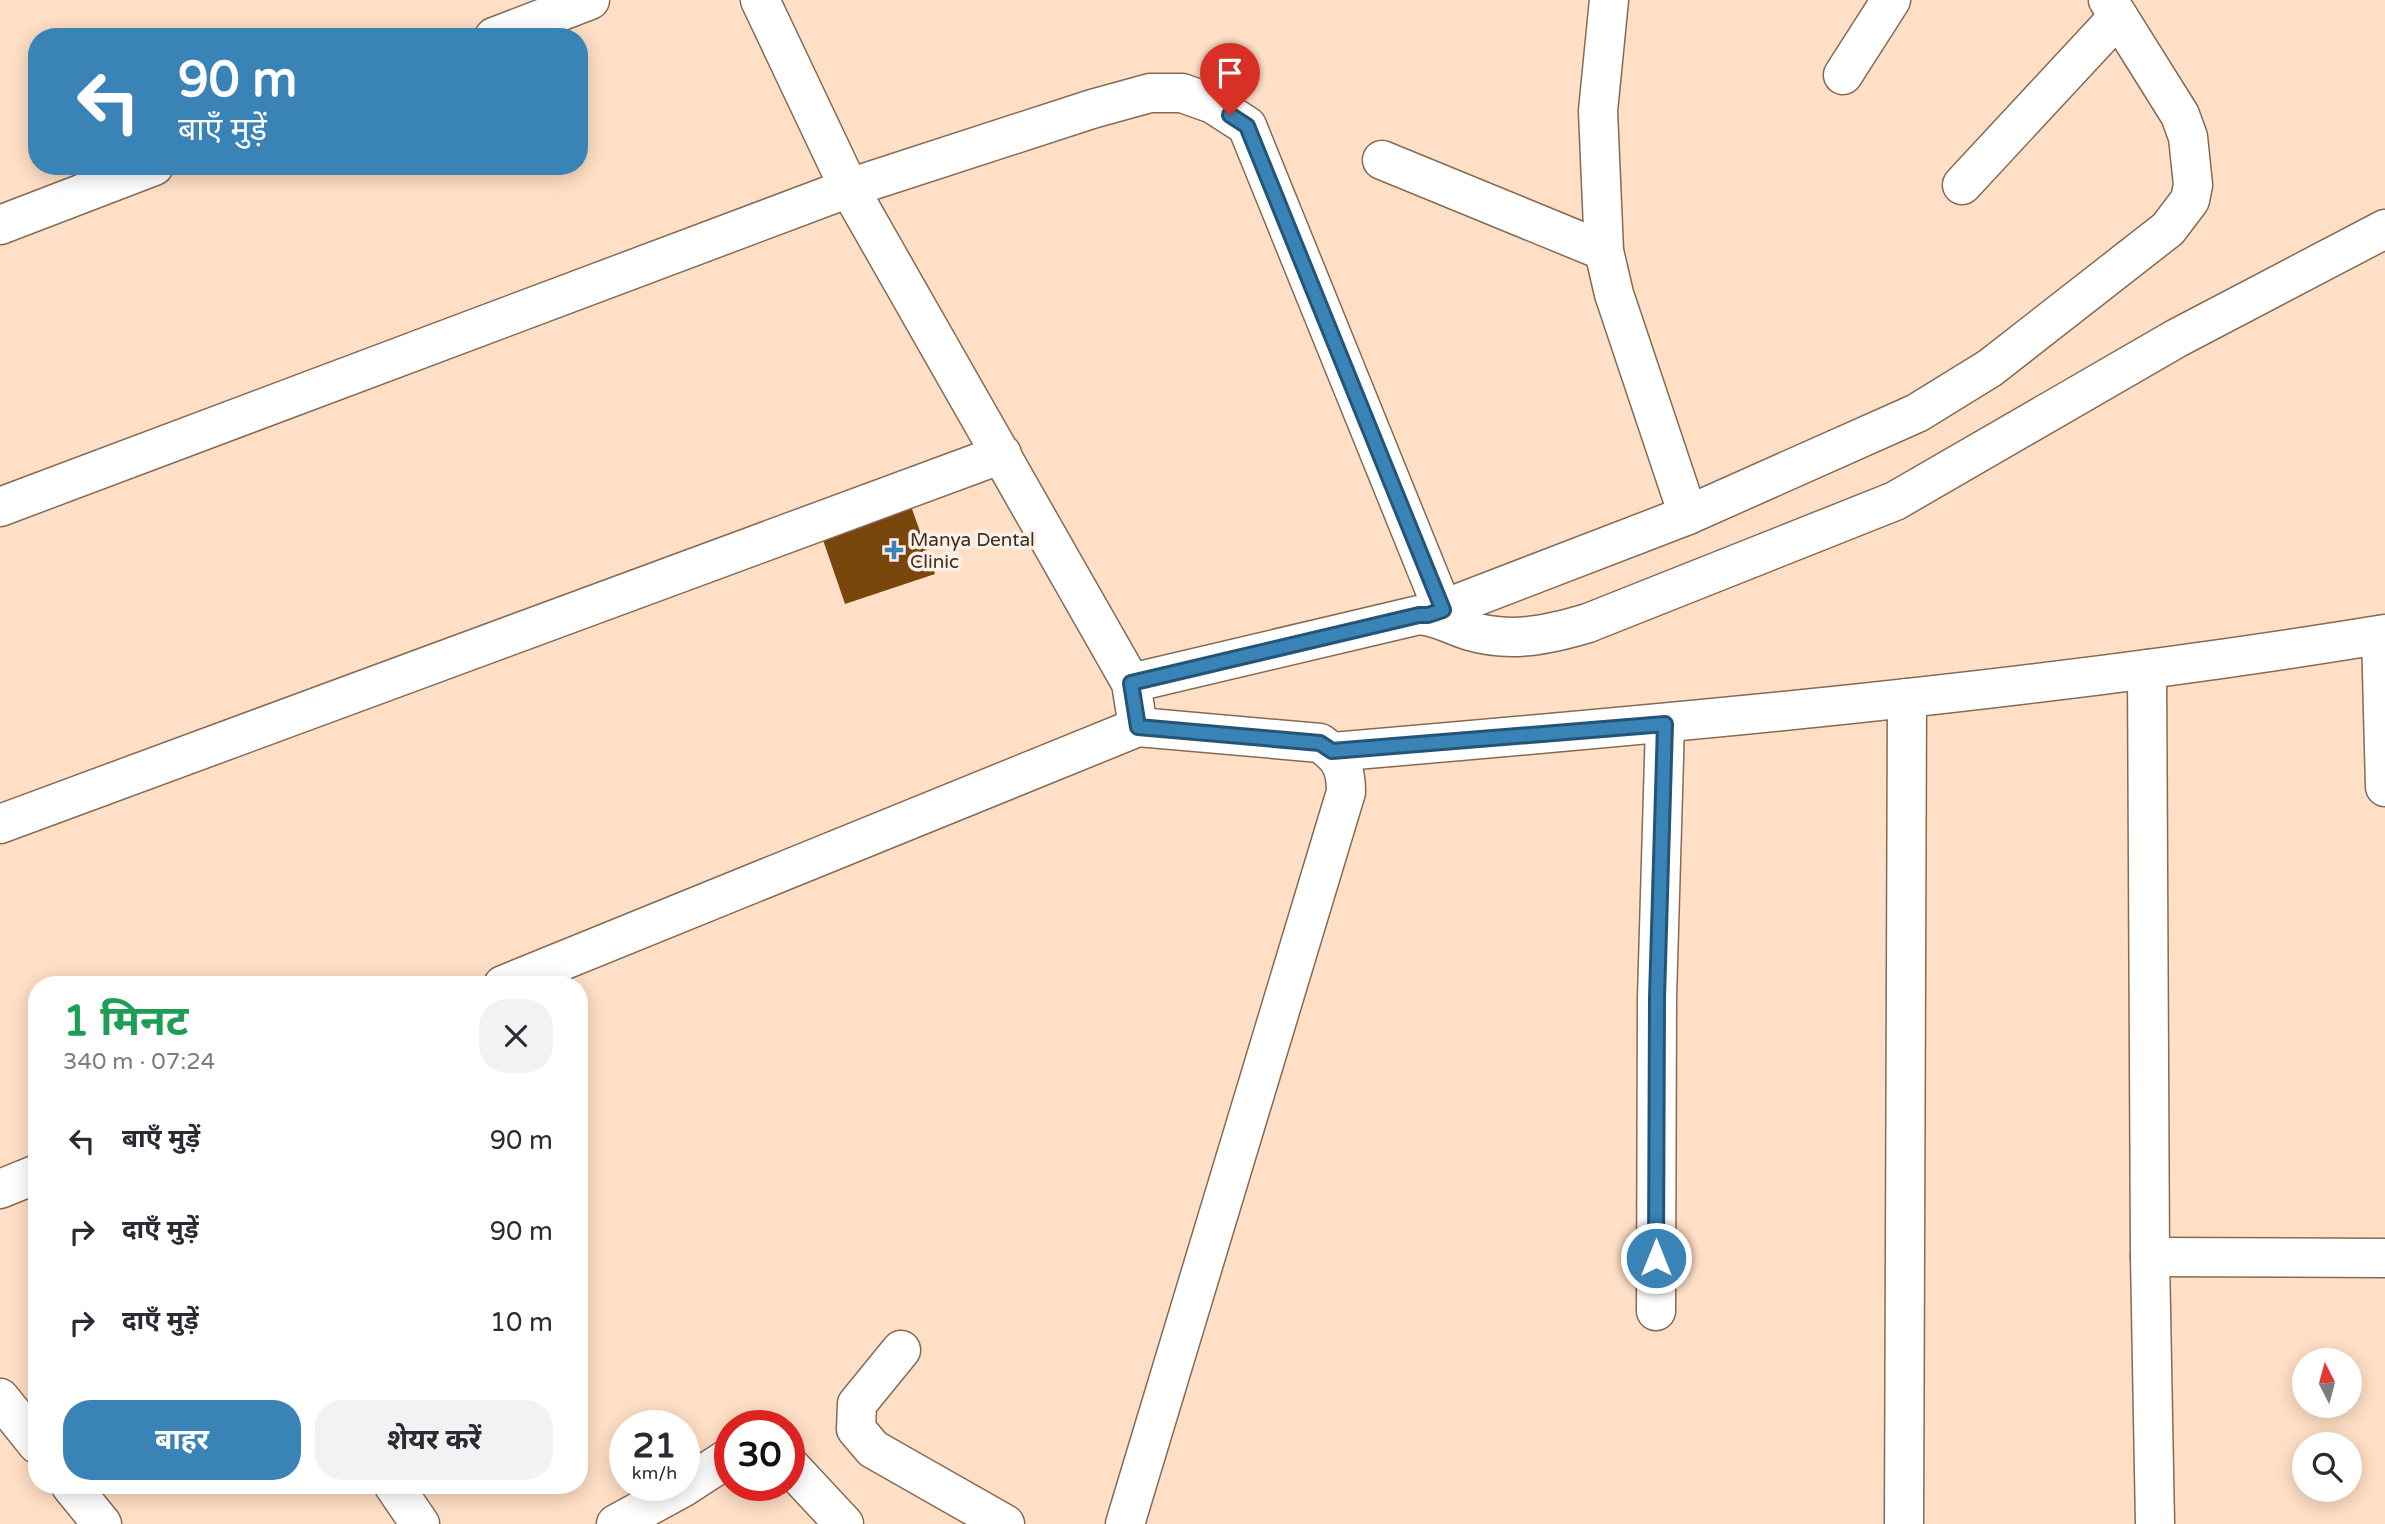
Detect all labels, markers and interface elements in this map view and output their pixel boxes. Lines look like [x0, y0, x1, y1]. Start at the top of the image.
pin [1200, 43, 1260, 115]
text: 90 m [178, 51, 297, 110]
icon: arrive [1211, 54, 1249, 92]
icon: left [63, 56, 154, 147]
text: बाएँ मुड़ें [178, 111, 267, 149]
place label: Manya Dental Clinic [910, 529, 1035, 573]
marker: Manya Dental Clinic [884, 540, 904, 560]
text: 1 मिनट [63, 996, 188, 1047]
button: close [479, 999, 553, 1073]
text: 340 m · 07:24 [63, 1048, 215, 1076]
icon: left [63, 1122, 101, 1160]
text: बाएँ मुड़ें [122, 1123, 200, 1154]
text: 90 m [490, 1125, 553, 1156]
icon: right [63, 1213, 101, 1251]
text: दाएँ मुड़ें [122, 1214, 199, 1245]
text: 90 m [490, 1216, 553, 1247]
position arrow [1619, 1221, 1693, 1295]
icon: right [63, 1304, 101, 1342]
text: दाएँ मुड़ें [122, 1305, 199, 1336]
text: 10 m [490, 1307, 553, 1338]
north arrow [2292, 1348, 2362, 1418]
map controls [2292, 1348, 2362, 1502]
button: बाहर [63, 1400, 301, 1480]
button: शेयर करें [315, 1400, 553, 1480]
speed limit sign: 30 [714, 1410, 805, 1501]
text: 21 [633, 1425, 676, 1467]
button: search [2292, 1432, 2362, 1502]
text: km/h [632, 1462, 677, 1484]

